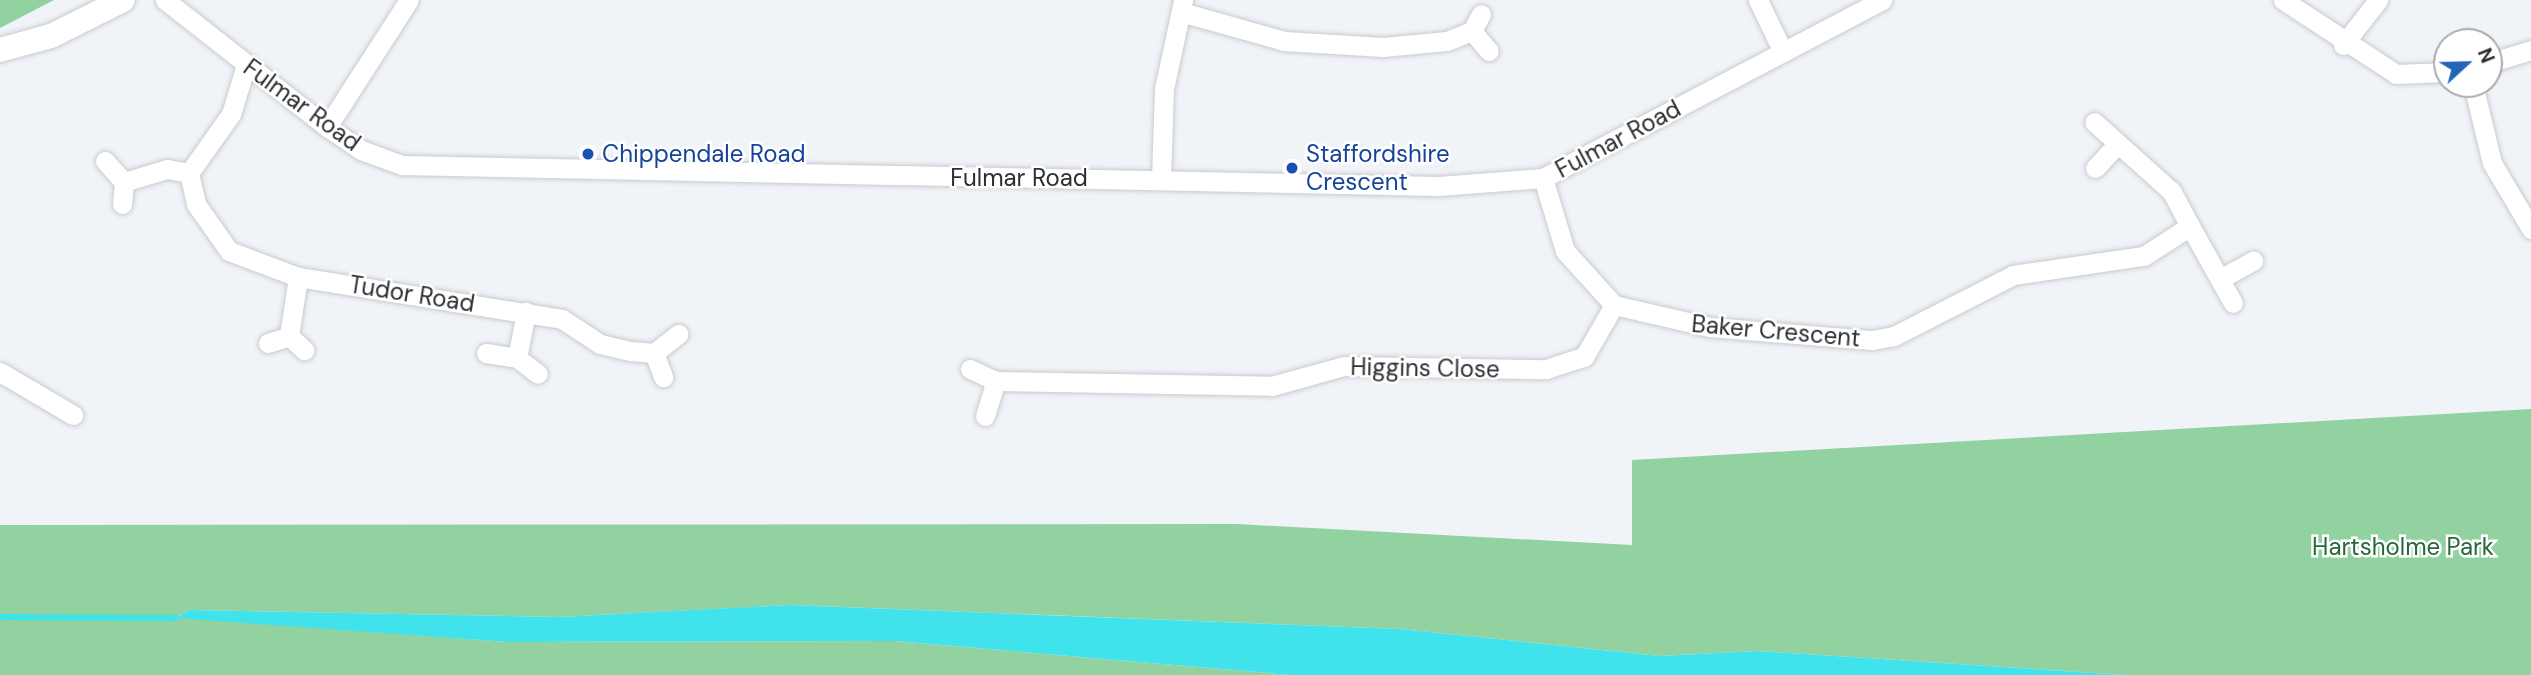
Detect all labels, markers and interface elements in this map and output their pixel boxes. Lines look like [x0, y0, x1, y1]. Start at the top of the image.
north arrow [2433, 28, 2503, 98]
text: N [2472, 45, 2500, 67]
street label: Fulmar Road [238, 53, 366, 157]
street label: Fulmar Road [1551, 94, 1685, 184]
place label: Chippendale Road [602, 140, 806, 168]
place label: Staffordshire Crescent [1306, 140, 1450, 196]
marker: Chippendale Road [580, 146, 596, 162]
marker: Staffordshire Crescent [1284, 160, 1300, 176]
street label: Fulmar Road [950, 164, 1088, 192]
street label: Tudor Road [347, 270, 477, 318]
street label: Baker Crescent [1690, 309, 1862, 353]
street label: Higgins Close [1350, 352, 1500, 384]
park label: Hartsholme Park [2312, 533, 2494, 561]

